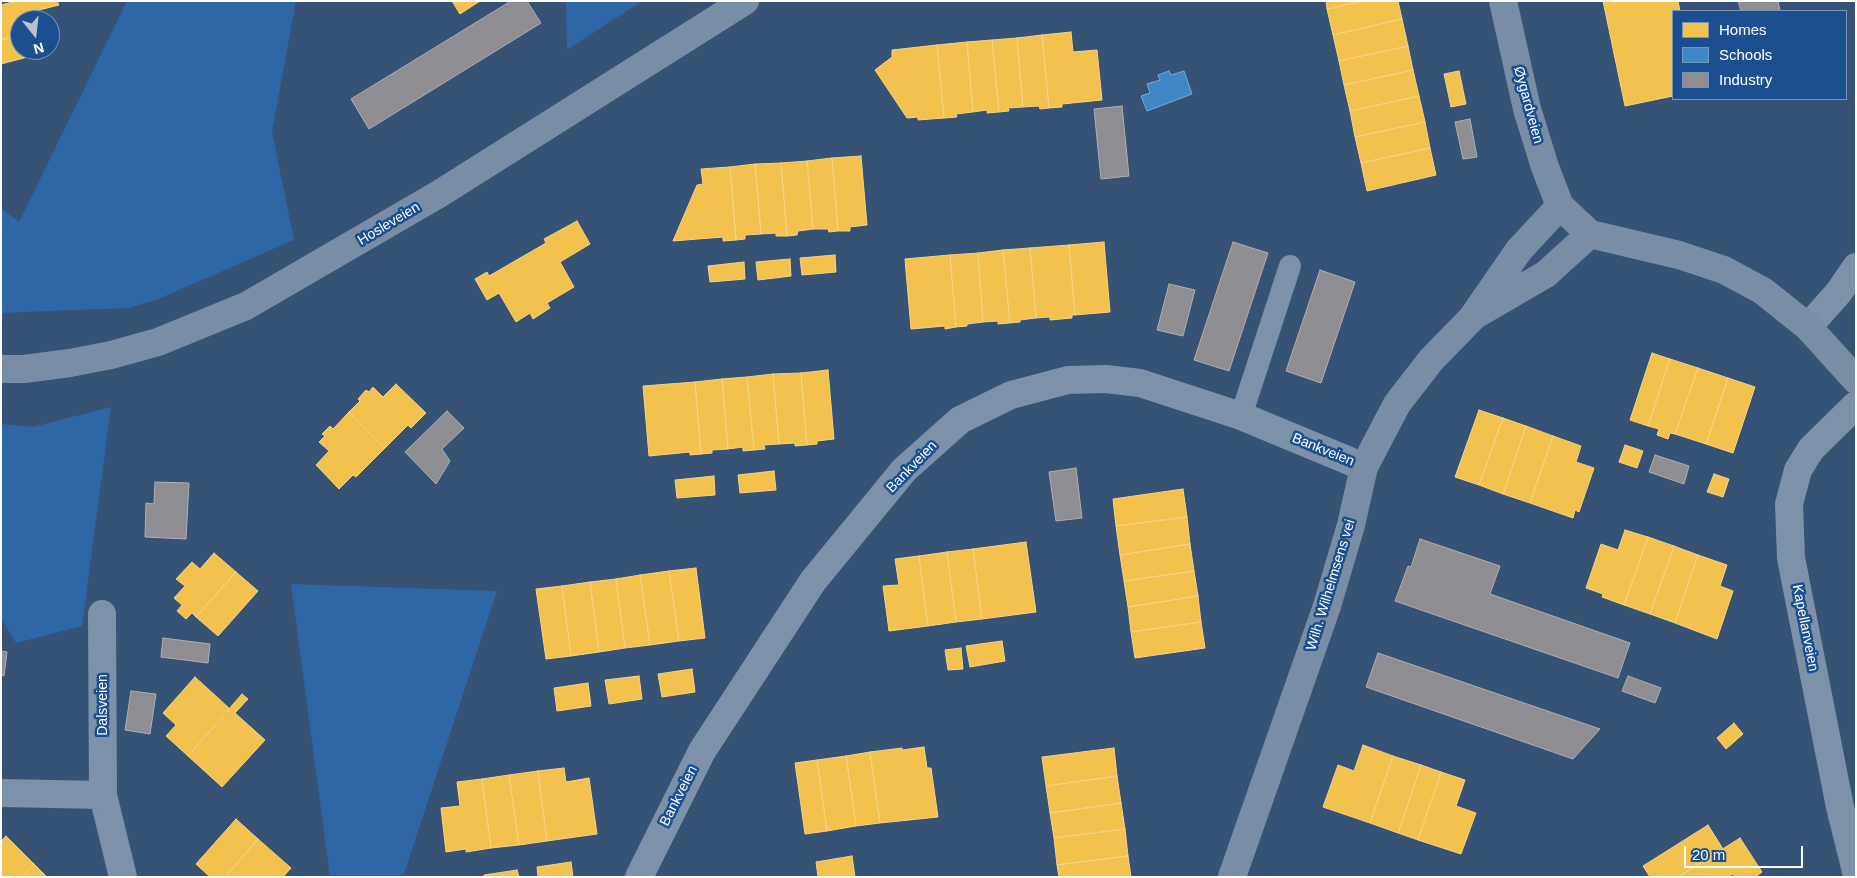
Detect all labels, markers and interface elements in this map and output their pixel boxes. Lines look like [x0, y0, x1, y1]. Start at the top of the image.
north arrow [10, 10, 60, 60]
legend [1672, 10, 1847, 100]
text: Homes [1719, 21, 1767, 38]
text: N [32, 39, 46, 58]
text: Schools [1719, 46, 1772, 63]
street label: Øygardveien [1510, 64, 1546, 146]
text: Industry [1719, 71, 1772, 88]
street label: Hosleveien [355, 199, 423, 249]
street label: Bankveien [1290, 430, 1356, 470]
street label: Bankveien [883, 438, 941, 496]
street label: Wilh. Wilhelmsens vei [1303, 517, 1359, 653]
street label: Kapellanveien [1788, 583, 1822, 673]
street label: Dalsveien [95, 674, 111, 736]
street label: Bankveien [657, 763, 701, 829]
scale bar [1687, 836, 1806, 868]
text: 20 m [1692, 846, 1725, 863]

